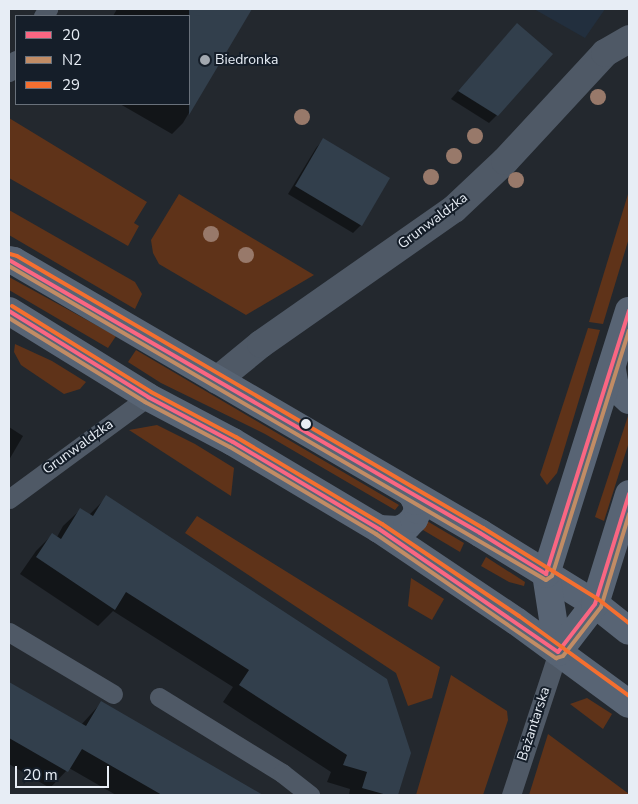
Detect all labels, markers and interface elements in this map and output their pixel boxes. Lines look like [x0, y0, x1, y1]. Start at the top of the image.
legend [15, 15, 190, 105]
text: 20 [62, 25, 80, 45]
text: N2 [62, 50, 82, 70]
place label: Biedronka [215, 52, 278, 68]
marker: Biedronka [199, 54, 211, 66]
text: 29 [62, 75, 80, 95]
street label: Grunwaldzka [395, 189, 471, 253]
street label: Grunwaldzka [39, 416, 117, 478]
unlabelled marker [301, 419, 311, 429]
street label: Bażantarska [514, 685, 554, 763]
scale bar [18, 756, 111, 788]
text: 20 m [23, 765, 58, 785]

